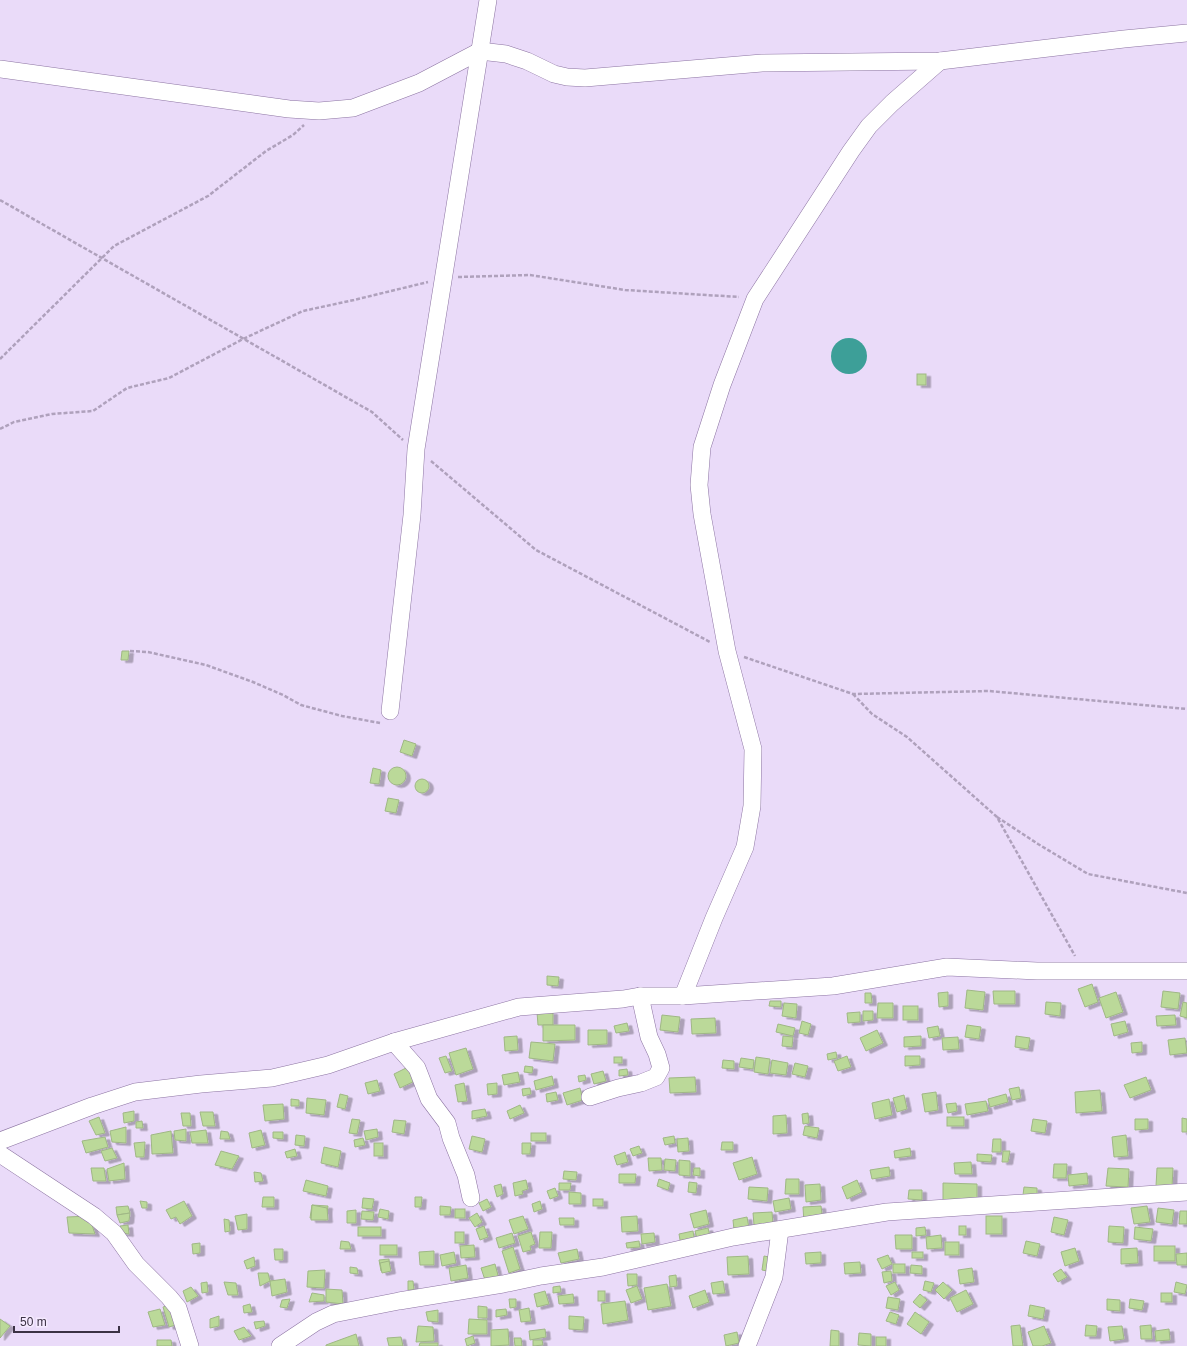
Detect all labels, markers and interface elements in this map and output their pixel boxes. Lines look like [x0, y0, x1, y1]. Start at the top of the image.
scale bar [14, 1308, 119, 1334]
text: 50 m [20, 1315, 47, 1329]

